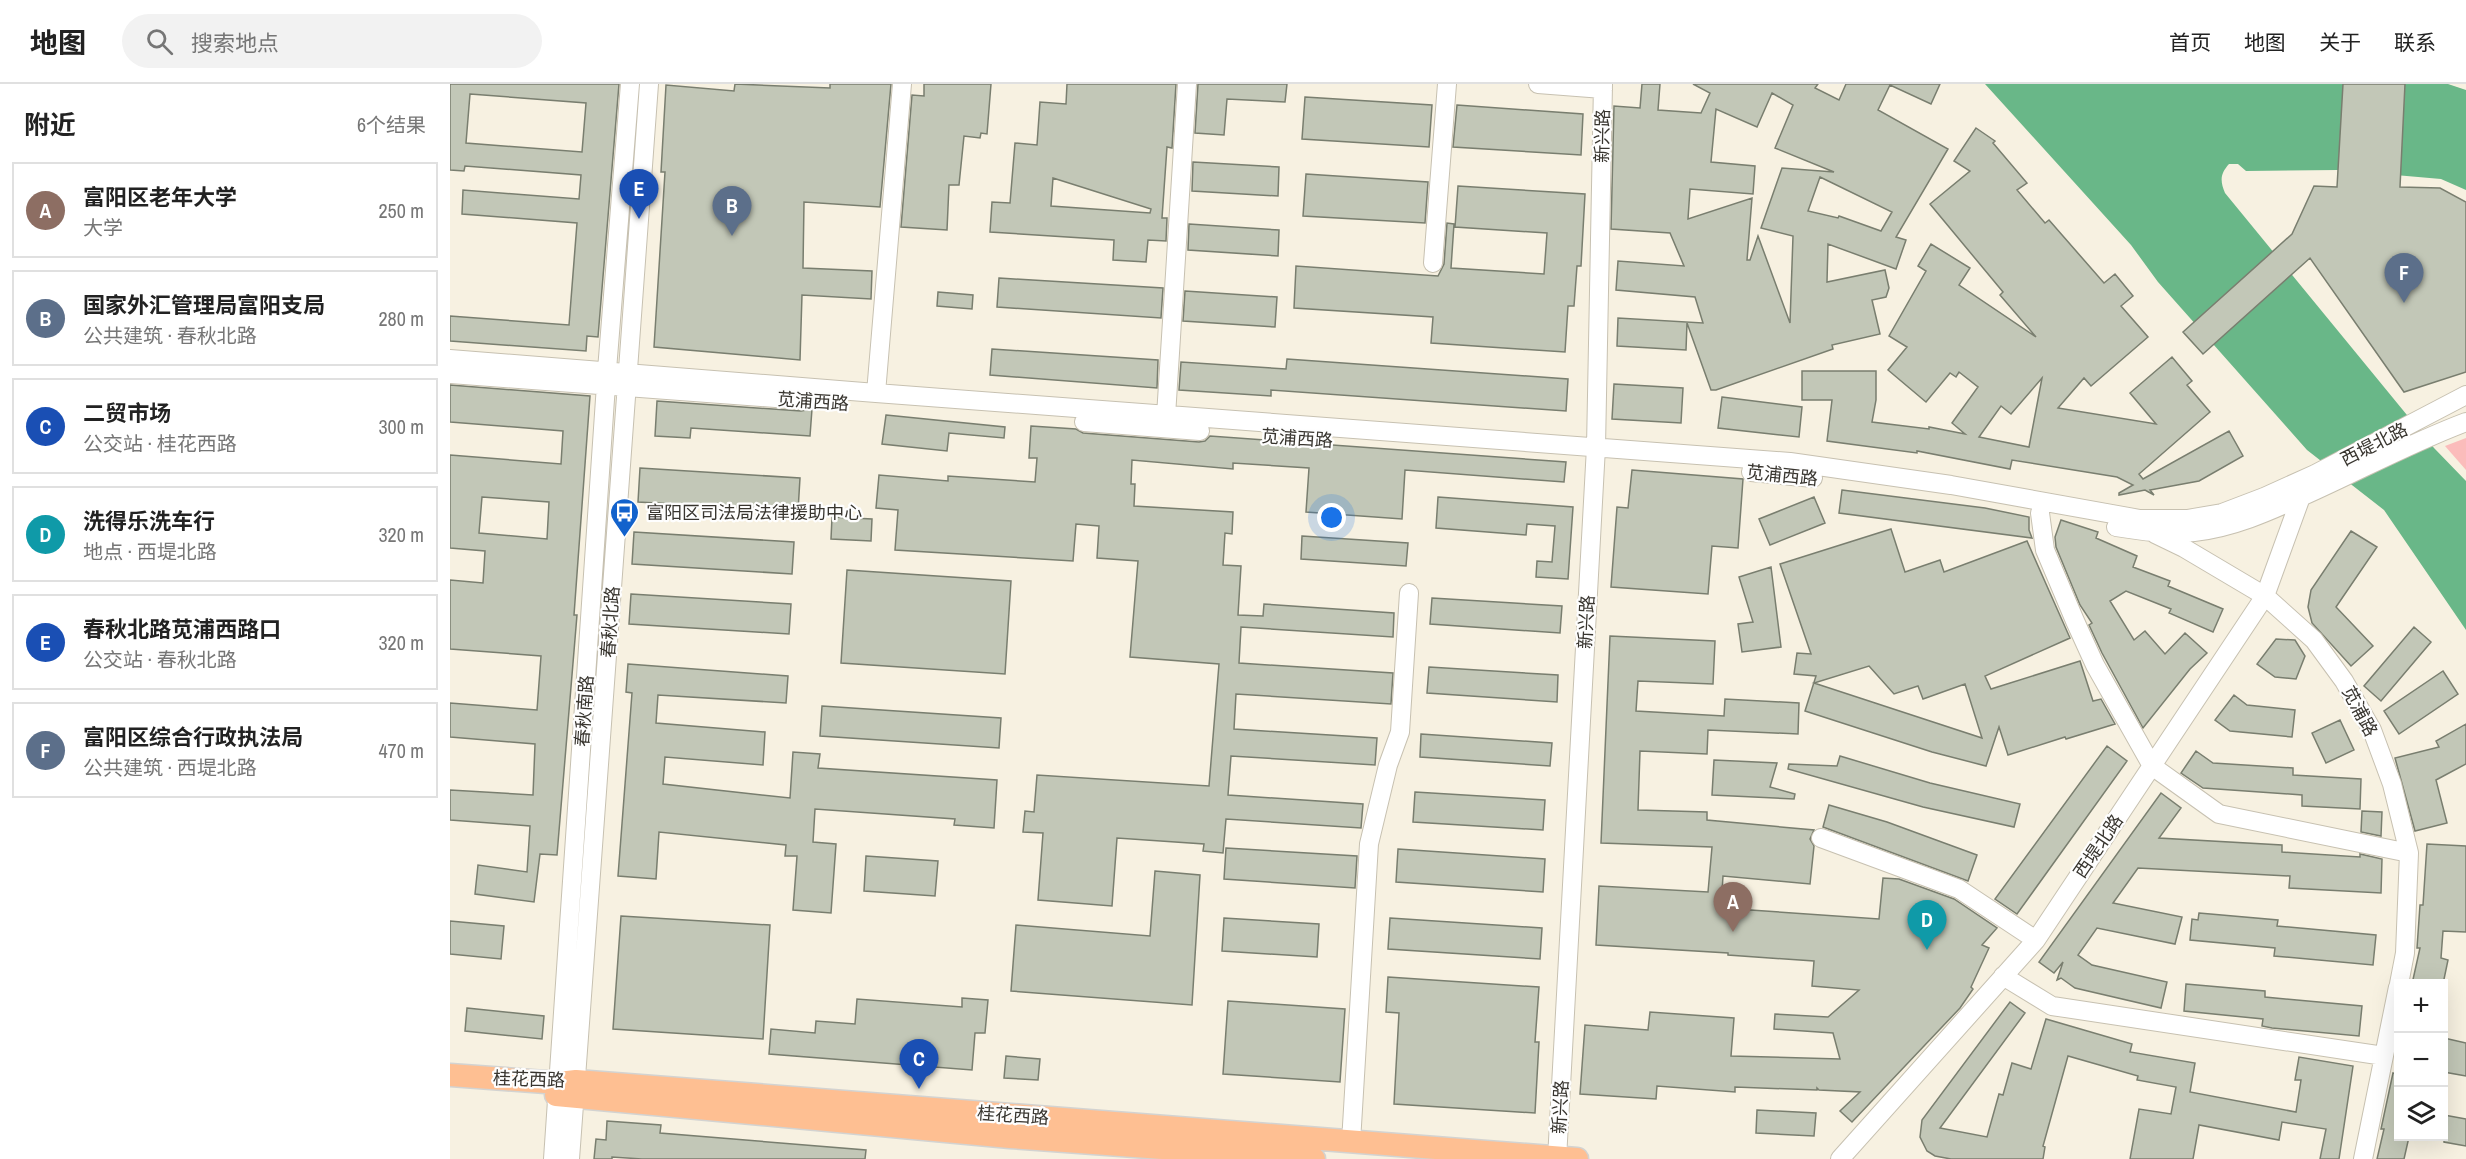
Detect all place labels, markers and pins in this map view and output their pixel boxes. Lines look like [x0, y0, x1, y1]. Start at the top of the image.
pin: E [620, 170, 658, 219]
pin: B [712, 186, 752, 236]
pin: F [2384, 254, 2424, 303]
bus stop icon: 富阳区司法局法律援助中心 [609, 496, 641, 538]
place label: 富阳区司法局法律援助中心 [646, 500, 862, 525]
pin: A [1714, 882, 1752, 932]
pin: D [1908, 900, 1946, 950]
pin: C [900, 1040, 938, 1089]

